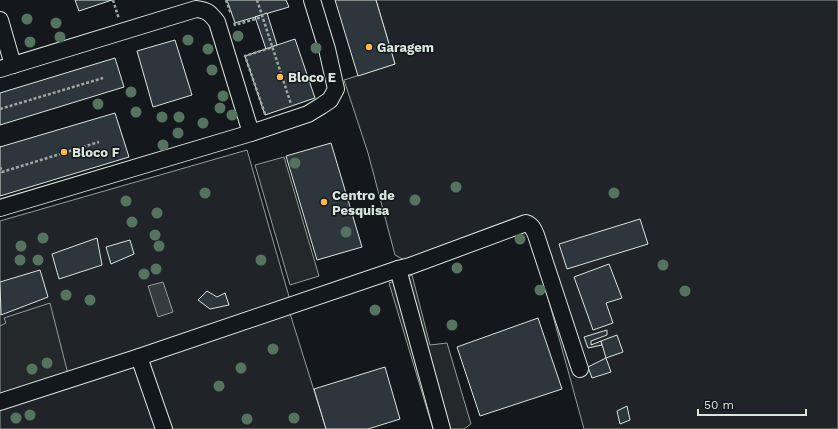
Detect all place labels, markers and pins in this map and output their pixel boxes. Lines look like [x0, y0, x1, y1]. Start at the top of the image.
place label: Garagem [377, 40, 434, 55]
marker: Garagem [364, 42, 374, 52]
place label: Bloco E [288, 70, 336, 85]
marker: Bloco E [275, 72, 285, 82]
place label: Bloco F [72, 145, 120, 160]
marker: Bloco F [59, 147, 69, 157]
place label: Centro de Pesquisa [332, 188, 395, 218]
marker: Centro de Pesquisa [319, 197, 329, 207]

